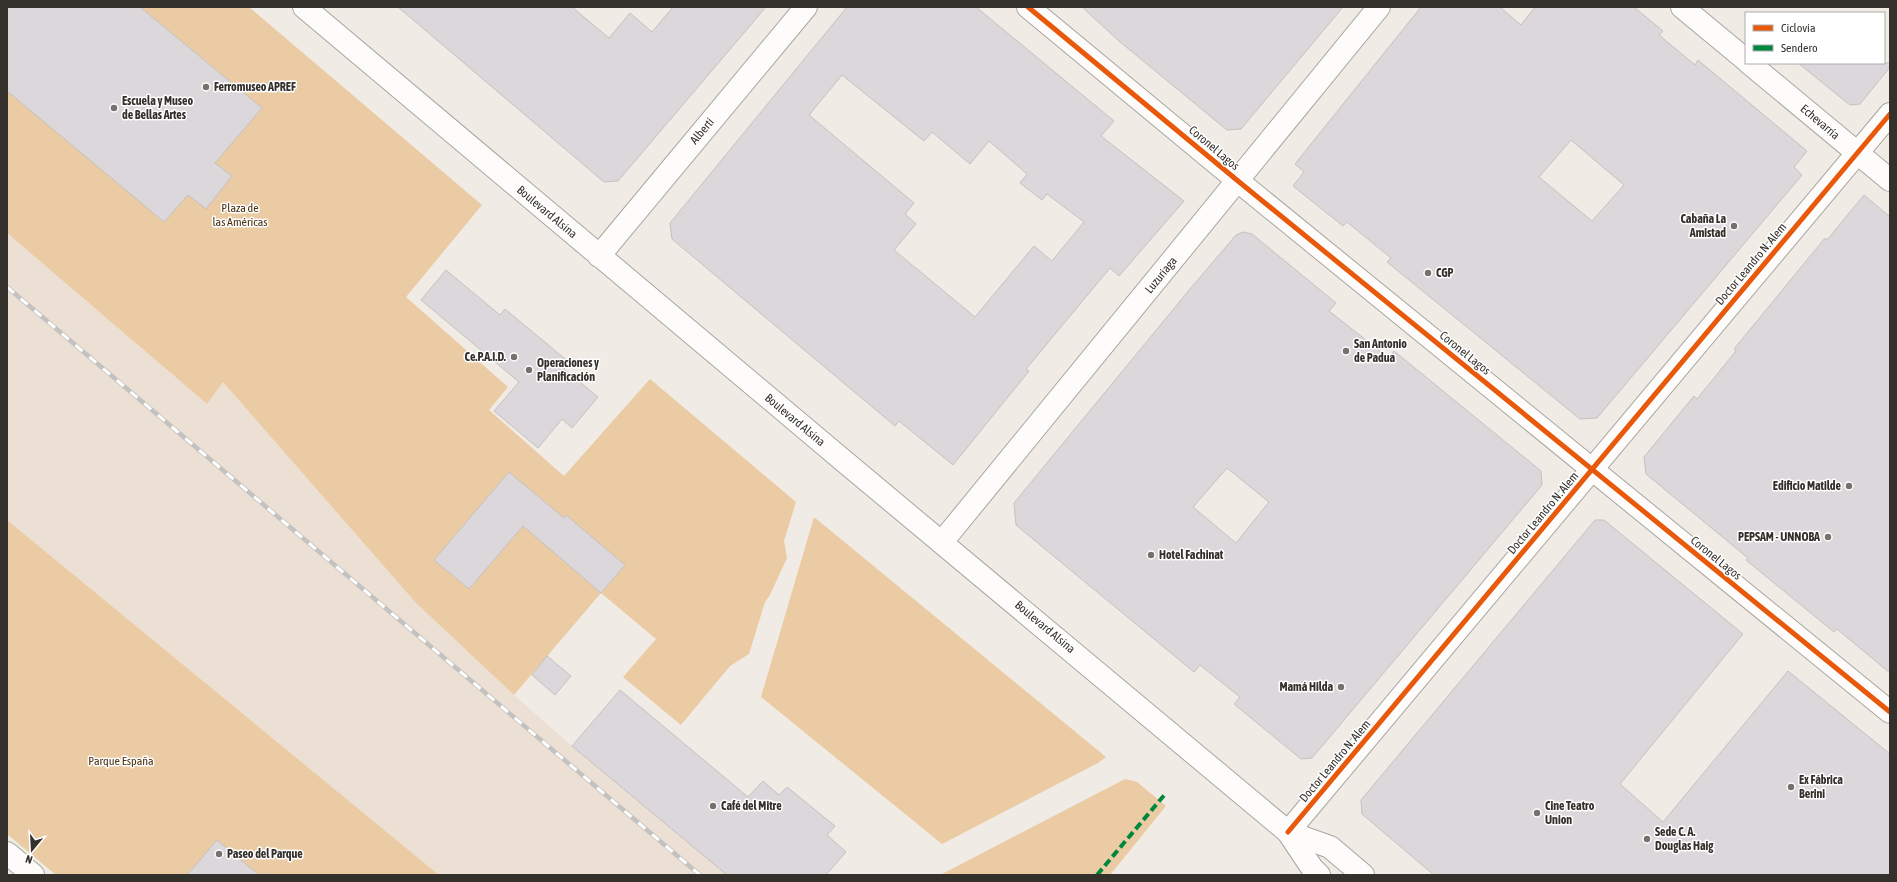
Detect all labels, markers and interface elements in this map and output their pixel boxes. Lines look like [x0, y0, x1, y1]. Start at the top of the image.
legend [1745, 12, 1885, 64]
text: Ciclovía [1781, 21, 1815, 35]
text: Sendero [1781, 41, 1818, 55]
place label: Ferromuseo APREF [214, 80, 296, 94]
marker: Ferromuseo APREF [201, 82, 211, 92]
place label: Escuela y Museo de Bellas Artes [122, 94, 193, 122]
street label: Echevarría [1798, 102, 1842, 142]
marker: Escuela y Museo de Bellas Artes [109, 103, 119, 113]
street label: Alberti [687, 115, 717, 147]
street label: Coronel Lagos [1186, 123, 1242, 173]
street label: Boulevard Alsina [514, 183, 580, 241]
park label: Plaza de las Américas [212, 201, 268, 229]
place label: Cabaña La Amistad [1680, 212, 1726, 240]
street label: Doctor Leandro N. Alem [1713, 220, 1789, 308]
marker: Cabaña La Amistad [1729, 221, 1739, 231]
street label: Luzuriaga [1142, 254, 1180, 296]
place label: CGP [1436, 266, 1454, 280]
marker: CGP [1423, 268, 1433, 278]
street label: Coronel Lagos [1437, 328, 1493, 378]
place label: San Antonio de Padua [1354, 337, 1407, 365]
marker: San Antonio de Padua [1341, 346, 1351, 356]
place label: Ce.P.A.I.D. [464, 350, 506, 364]
marker: Ce.P.A.I.D. [509, 352, 519, 362]
place label: Operaciones y Planificación [537, 356, 599, 384]
marker: Operaciones y Planificación [524, 365, 534, 375]
street label: Boulevard Alsina [762, 391, 828, 449]
street label: Doctor Leandro N. Alem [1505, 469, 1581, 557]
place label: Edificio Matilde [1773, 479, 1842, 493]
marker: Edificio Matilde [1844, 481, 1854, 491]
place label: PEPSAM - UNNOBA [1738, 530, 1820, 544]
marker: PEPSAM - UNNOBA [1823, 532, 1833, 542]
street label: Coronel Lagos [1688, 533, 1744, 583]
place label: Hotel Fachinat [1159, 548, 1224, 562]
marker: Hotel Fachinat [1146, 550, 1156, 560]
street label: Boulevard Alsina [1012, 598, 1078, 656]
place label: Mamá Hilda [1279, 680, 1333, 694]
marker: Mamá Hilda [1336, 682, 1346, 692]
street label: Doctor Leandro N. Alem [1297, 717, 1373, 805]
park label: Parque España [88, 754, 154, 768]
place label: Ex Fábrica Berini [1799, 773, 1843, 801]
marker: Ex Fábrica Berini [1786, 782, 1796, 792]
place label: Café del Mitre [721, 799, 782, 813]
place label: Cine Teatro Union [1545, 799, 1595, 827]
marker: Café del Mitre [708, 801, 718, 811]
marker: Cine Teatro Union [1532, 808, 1542, 818]
place label: Sede C. A. Douglas Haig [1655, 825, 1714, 853]
north arrow [12, 830, 52, 870]
marker: Sede C. A. Douglas Haig [1642, 834, 1652, 844]
place label: Paseo del Parque [227, 847, 303, 861]
marker: Paseo del Parque [214, 849, 224, 859]
text: N [24, 853, 34, 866]

